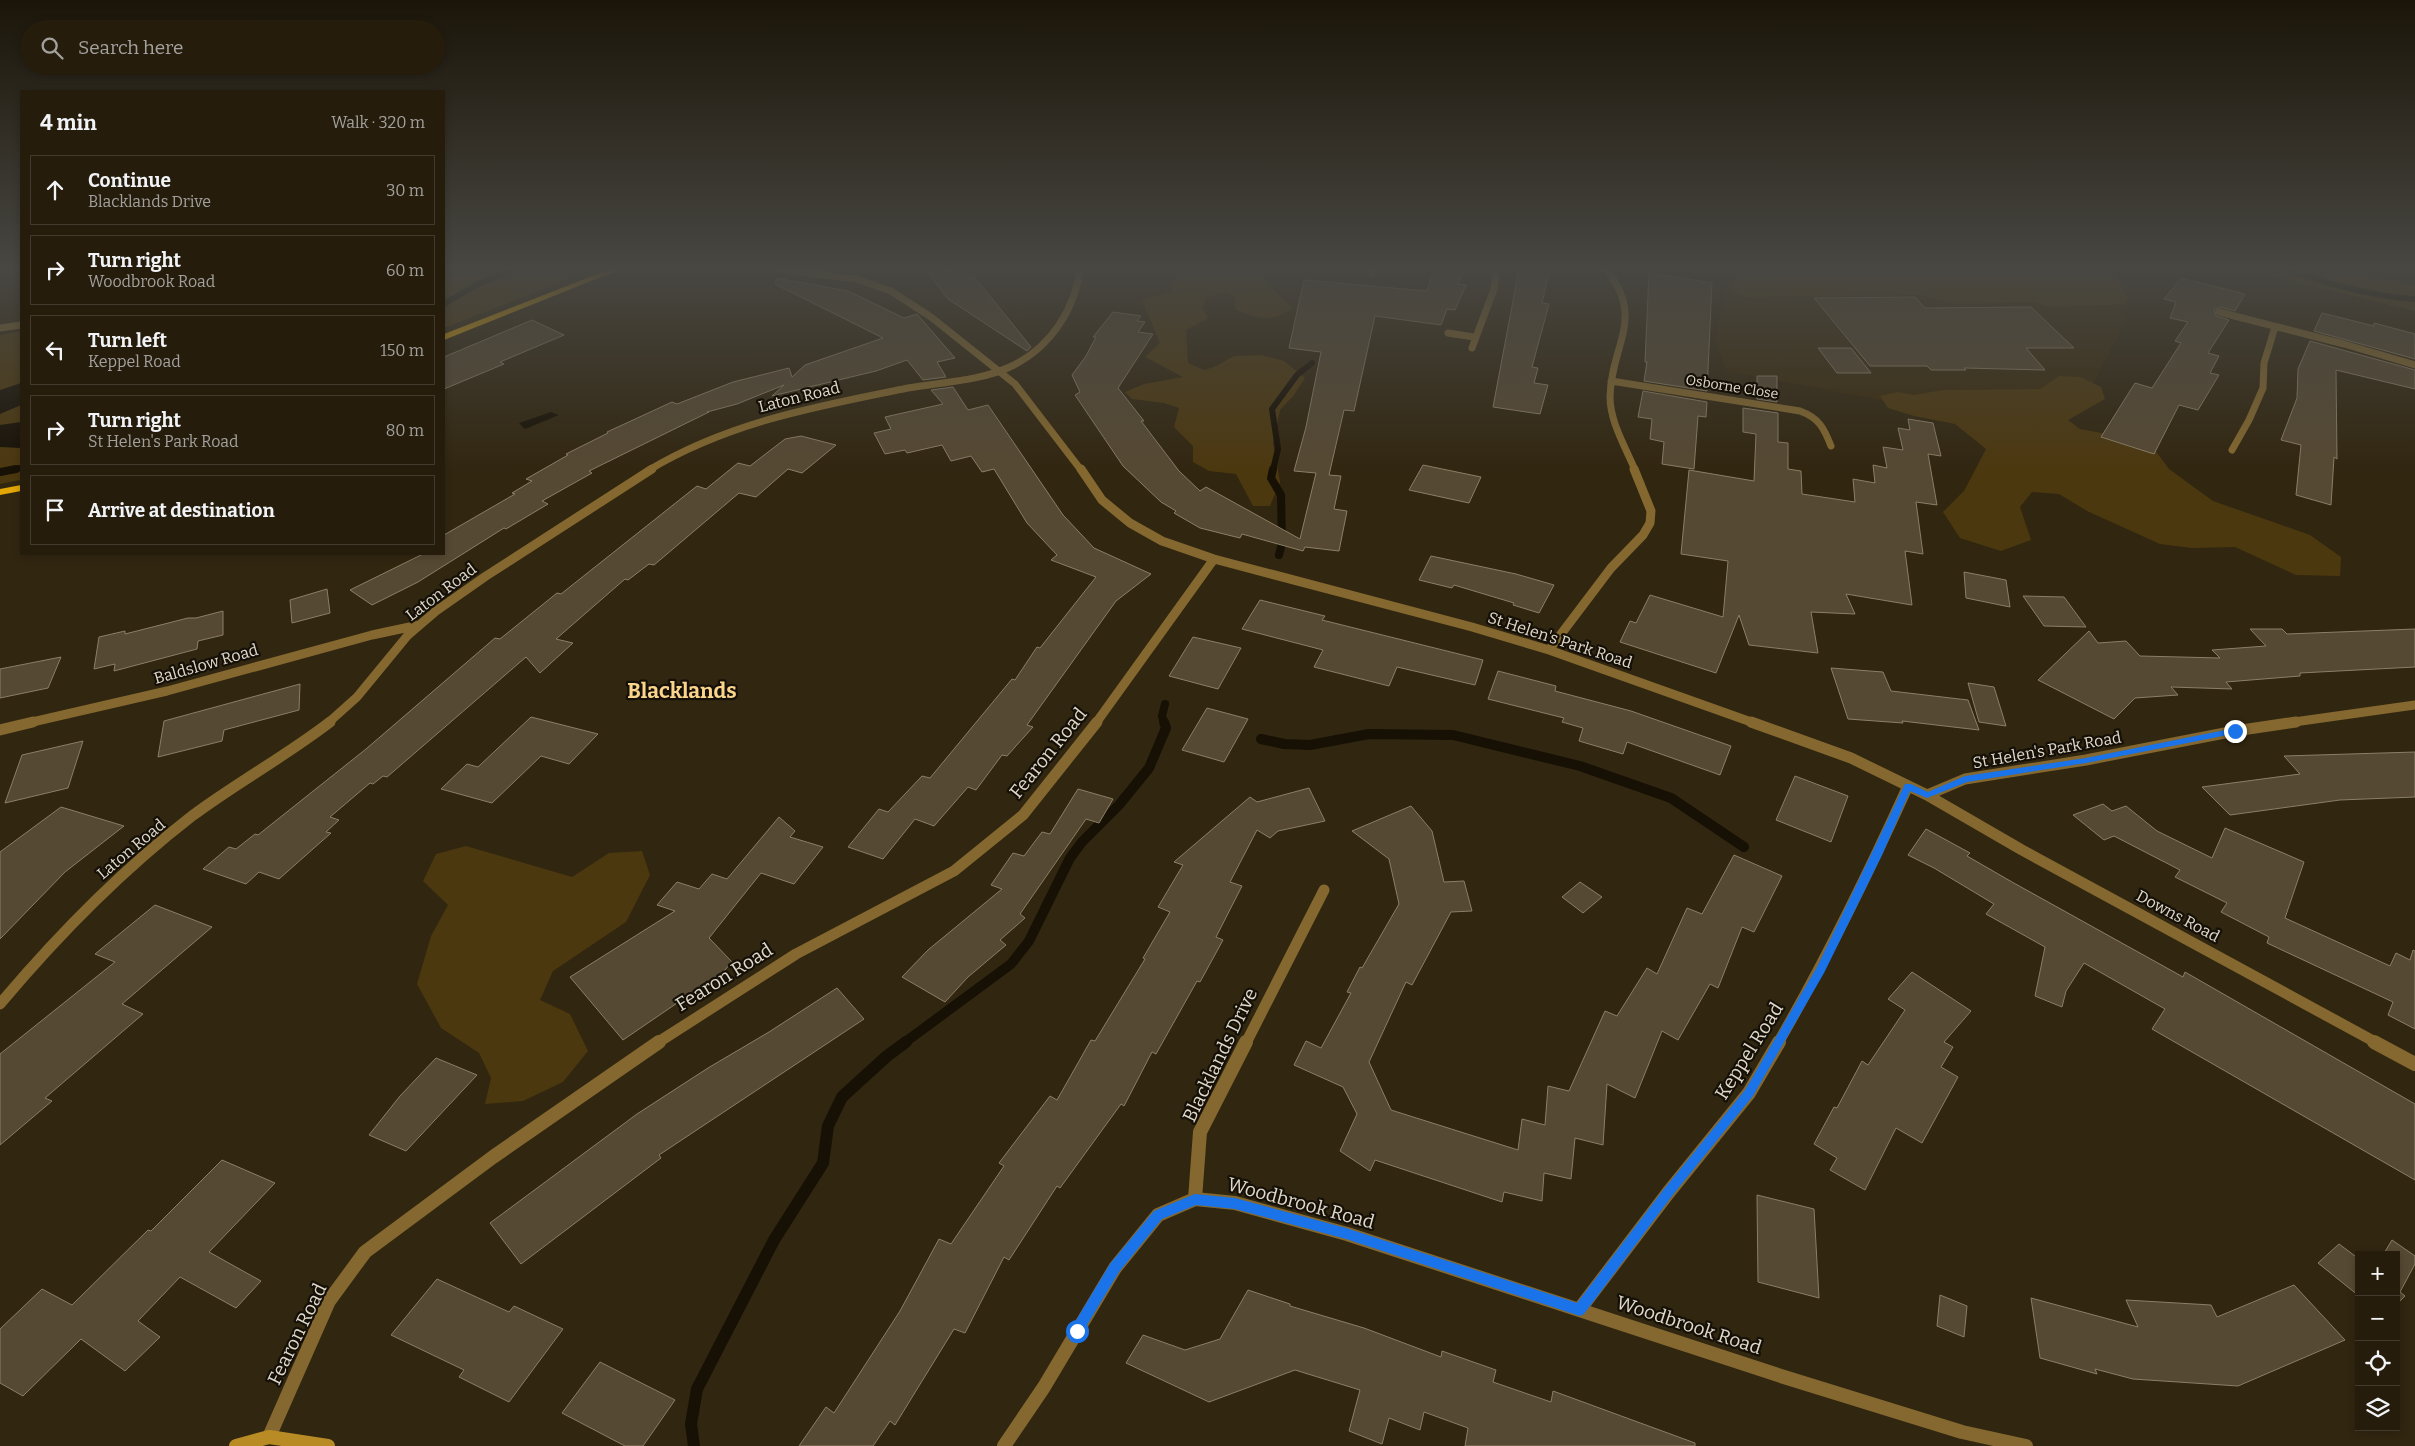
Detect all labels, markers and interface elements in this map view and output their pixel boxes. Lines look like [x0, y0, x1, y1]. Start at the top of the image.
search box [20, 20, 445, 75]
icon: search [38, 34, 66, 62]
text: Search here [78, 36, 183, 59]
text: 4 min [40, 110, 97, 136]
text: Walk · 320 m [331, 113, 425, 132]
text: Continue [88, 169, 171, 192]
icon: ahead [41, 176, 69, 204]
text: 30 m [386, 181, 424, 200]
text: Blacklands Drive [88, 192, 211, 211]
text: Turn right [88, 249, 181, 272]
icon: right [41, 256, 69, 284]
text: 60 m [386, 261, 424, 280]
text: Woodbrook Road [88, 272, 215, 291]
text: Turn left [88, 329, 167, 352]
icon: left [41, 336, 69, 364]
text: 150 m [380, 341, 424, 360]
text: Keppel Road [88, 352, 181, 371]
street label: Osborne Close [1684, 371, 1780, 403]
street label: Laton Road [756, 378, 842, 416]
text: Turn right [88, 409, 181, 432]
icon: right [41, 416, 69, 444]
text: 80 m [386, 421, 424, 440]
text: St Helen's Park Road [88, 432, 239, 451]
icon: arrive [41, 496, 69, 524]
text: Arrive at destination [88, 499, 275, 522]
street label: Laton Road [402, 559, 480, 625]
street label: St Helen's Park Road [1485, 608, 1635, 672]
street label: Baldslow Road [152, 640, 261, 688]
district label: Blacklands [627, 678, 737, 704]
street label: Fearon Road [1004, 703, 1092, 803]
route end [2224, 720, 2247, 743]
street label: St Helen's Park Road [1971, 727, 2123, 772]
street label: Laton Road [93, 815, 169, 883]
street label: Downs Road [2133, 886, 2223, 946]
street label: Fearon Road [671, 938, 777, 1016]
street label: Blacklands Drive [1178, 984, 1262, 1126]
street label: Keppel Road [1710, 998, 1788, 1104]
street label: Woodbrook Road [1225, 1172, 1377, 1234]
map controls [2355, 1251, 2400, 1431]
button: + [2355, 1251, 2400, 1296]
street label: Fearon Road [263, 1280, 331, 1388]
street label: Woodbrook Road [1614, 1291, 1764, 1359]
button: − [2355, 1296, 2400, 1341]
route start [1066, 1320, 1089, 1343]
button: locate [2355, 1341, 2400, 1386]
button: layers [2355, 1386, 2400, 1431]

